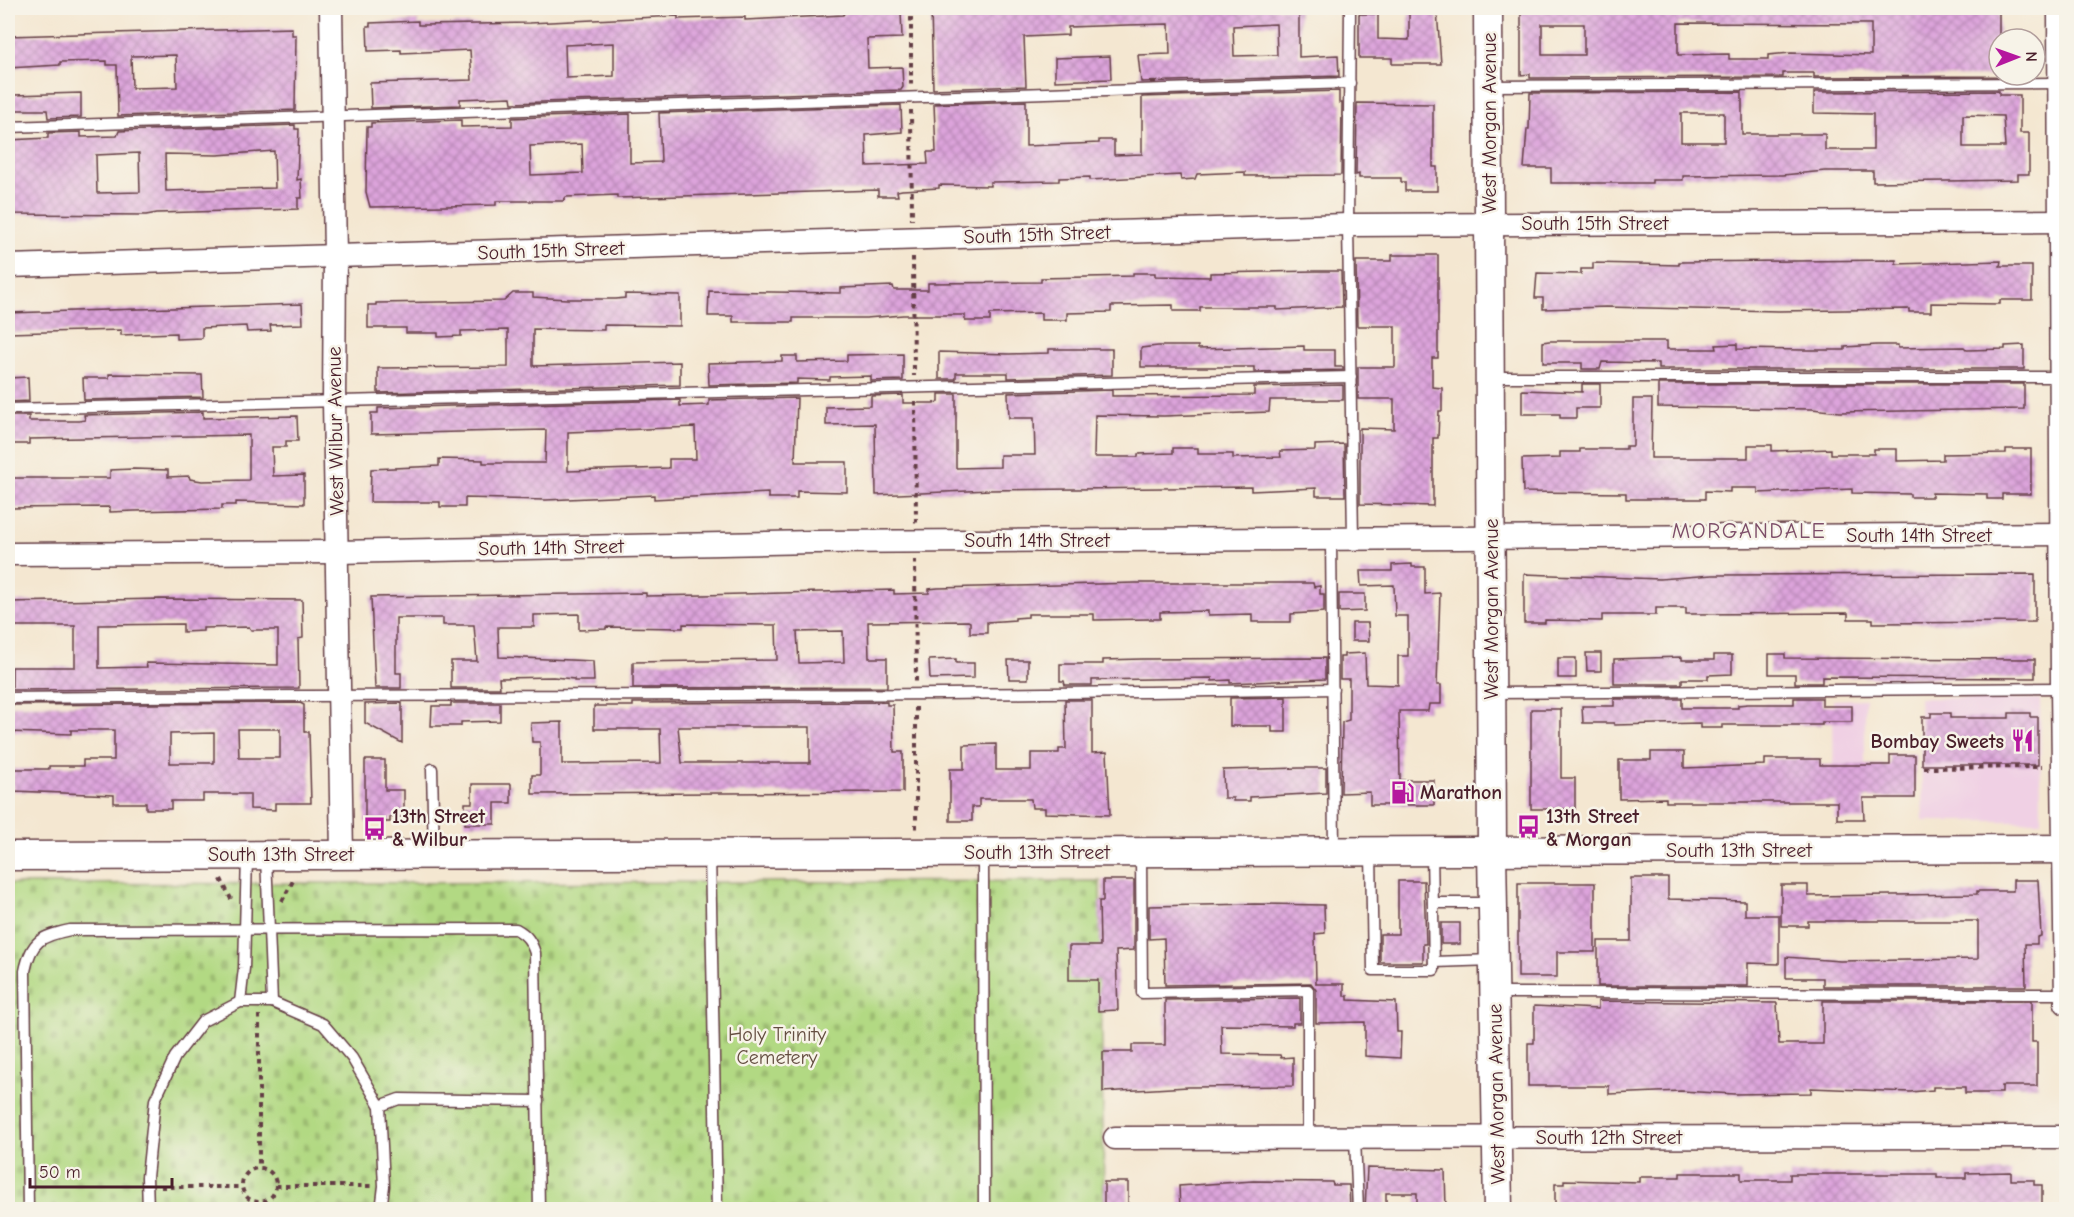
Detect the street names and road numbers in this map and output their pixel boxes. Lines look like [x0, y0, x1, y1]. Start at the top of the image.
street label: West Morgan Avenue [1478, 33, 1501, 213]
street label: South 15th Street [1522, 212, 1670, 235]
street label: South 15th Street [963, 220, 1112, 249]
street label: South 15th Street [477, 236, 626, 265]
street label: West Wilbur Avenue [323, 346, 348, 516]
street label: West Morgan Avenue [1480, 519, 1503, 699]
street label: South 14th Street [1846, 524, 1993, 547]
street label: South 14th Street [964, 529, 1111, 552]
street label: South 14th Street [478, 535, 625, 560]
street label: South 13th Street [1666, 839, 1813, 862]
street label: South 13th Street [964, 841, 1111, 864]
street label: South 13th Street [208, 843, 355, 866]
street label: West Morgan Avenue [1483, 1003, 1510, 1185]
street label: South 12th Street [1536, 1126, 1684, 1149]

